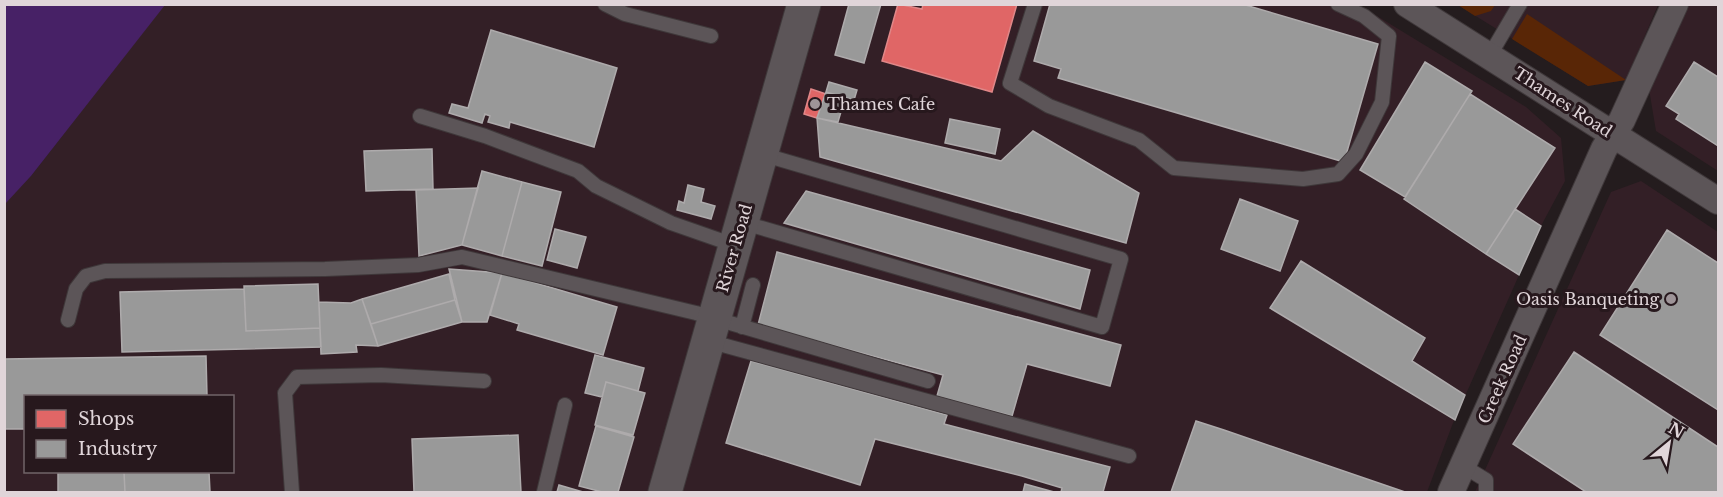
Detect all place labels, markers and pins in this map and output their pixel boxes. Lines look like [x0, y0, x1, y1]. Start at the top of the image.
place label: Thames Cafe [827, 94, 935, 114]
marker: Thames Cafe [808, 97, 822, 111]
place label: Oasis Banqueting [1516, 289, 1659, 309]
marker: Oasis Banqueting [1664, 292, 1678, 306]

